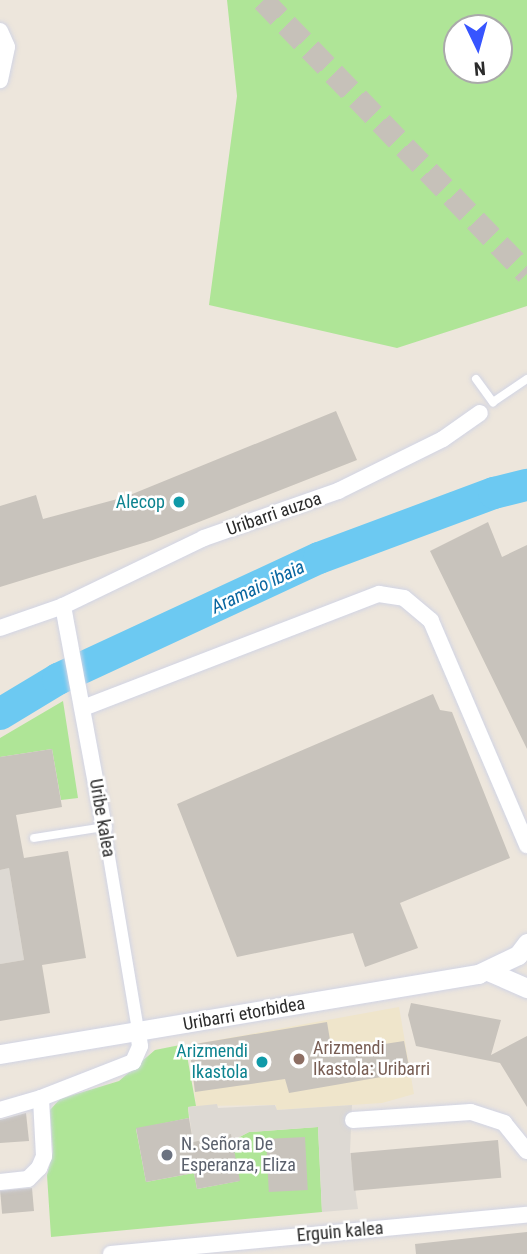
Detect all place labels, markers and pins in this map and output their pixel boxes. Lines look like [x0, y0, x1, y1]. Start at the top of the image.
place label: Alecop [116, 491, 165, 513]
marker: Alecop [171, 494, 187, 510]
place label: Arizmendi Ikastola: Uribarri [313, 1038, 430, 1080]
place label: Arizmendi Ikastola [176, 1041, 248, 1084]
marker: Arizmendi Ikastola: Uribarri [291, 1051, 307, 1067]
marker: Arizmendi Ikastola [254, 1054, 270, 1070]
place label: N. Señora De Esperanza, Eliza [181, 1134, 296, 1176]
marker: N. Señora De Esperanza, Eliza [159, 1147, 175, 1163]

